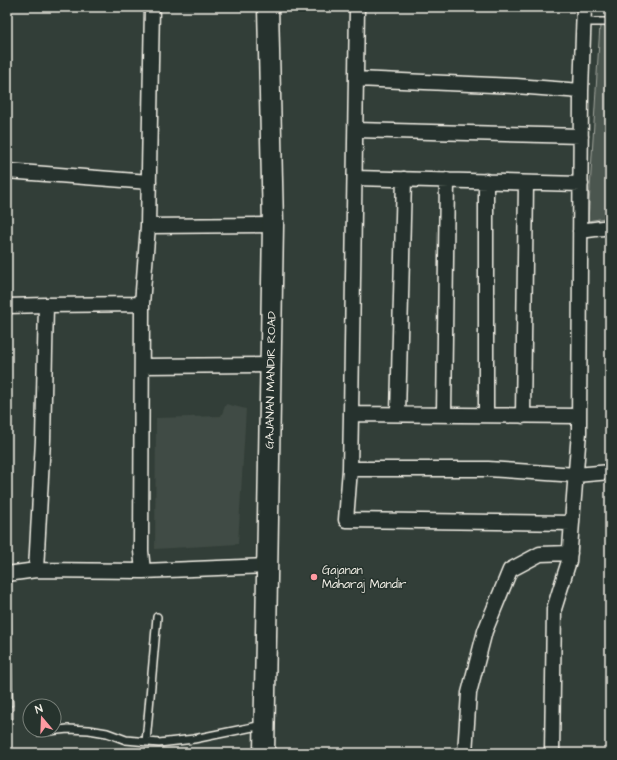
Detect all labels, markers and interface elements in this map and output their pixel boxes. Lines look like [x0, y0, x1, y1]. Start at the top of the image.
street label: GAJANAN MANDIR ROAD [261, 311, 280, 449]
place label: Gajanan Maharaj Mandir [322, 562, 407, 593]
marker: Gajanan Maharaj Mandir [309, 572, 319, 582]
north arrow [22, 698, 62, 738]
text: N [33, 701, 45, 717]

